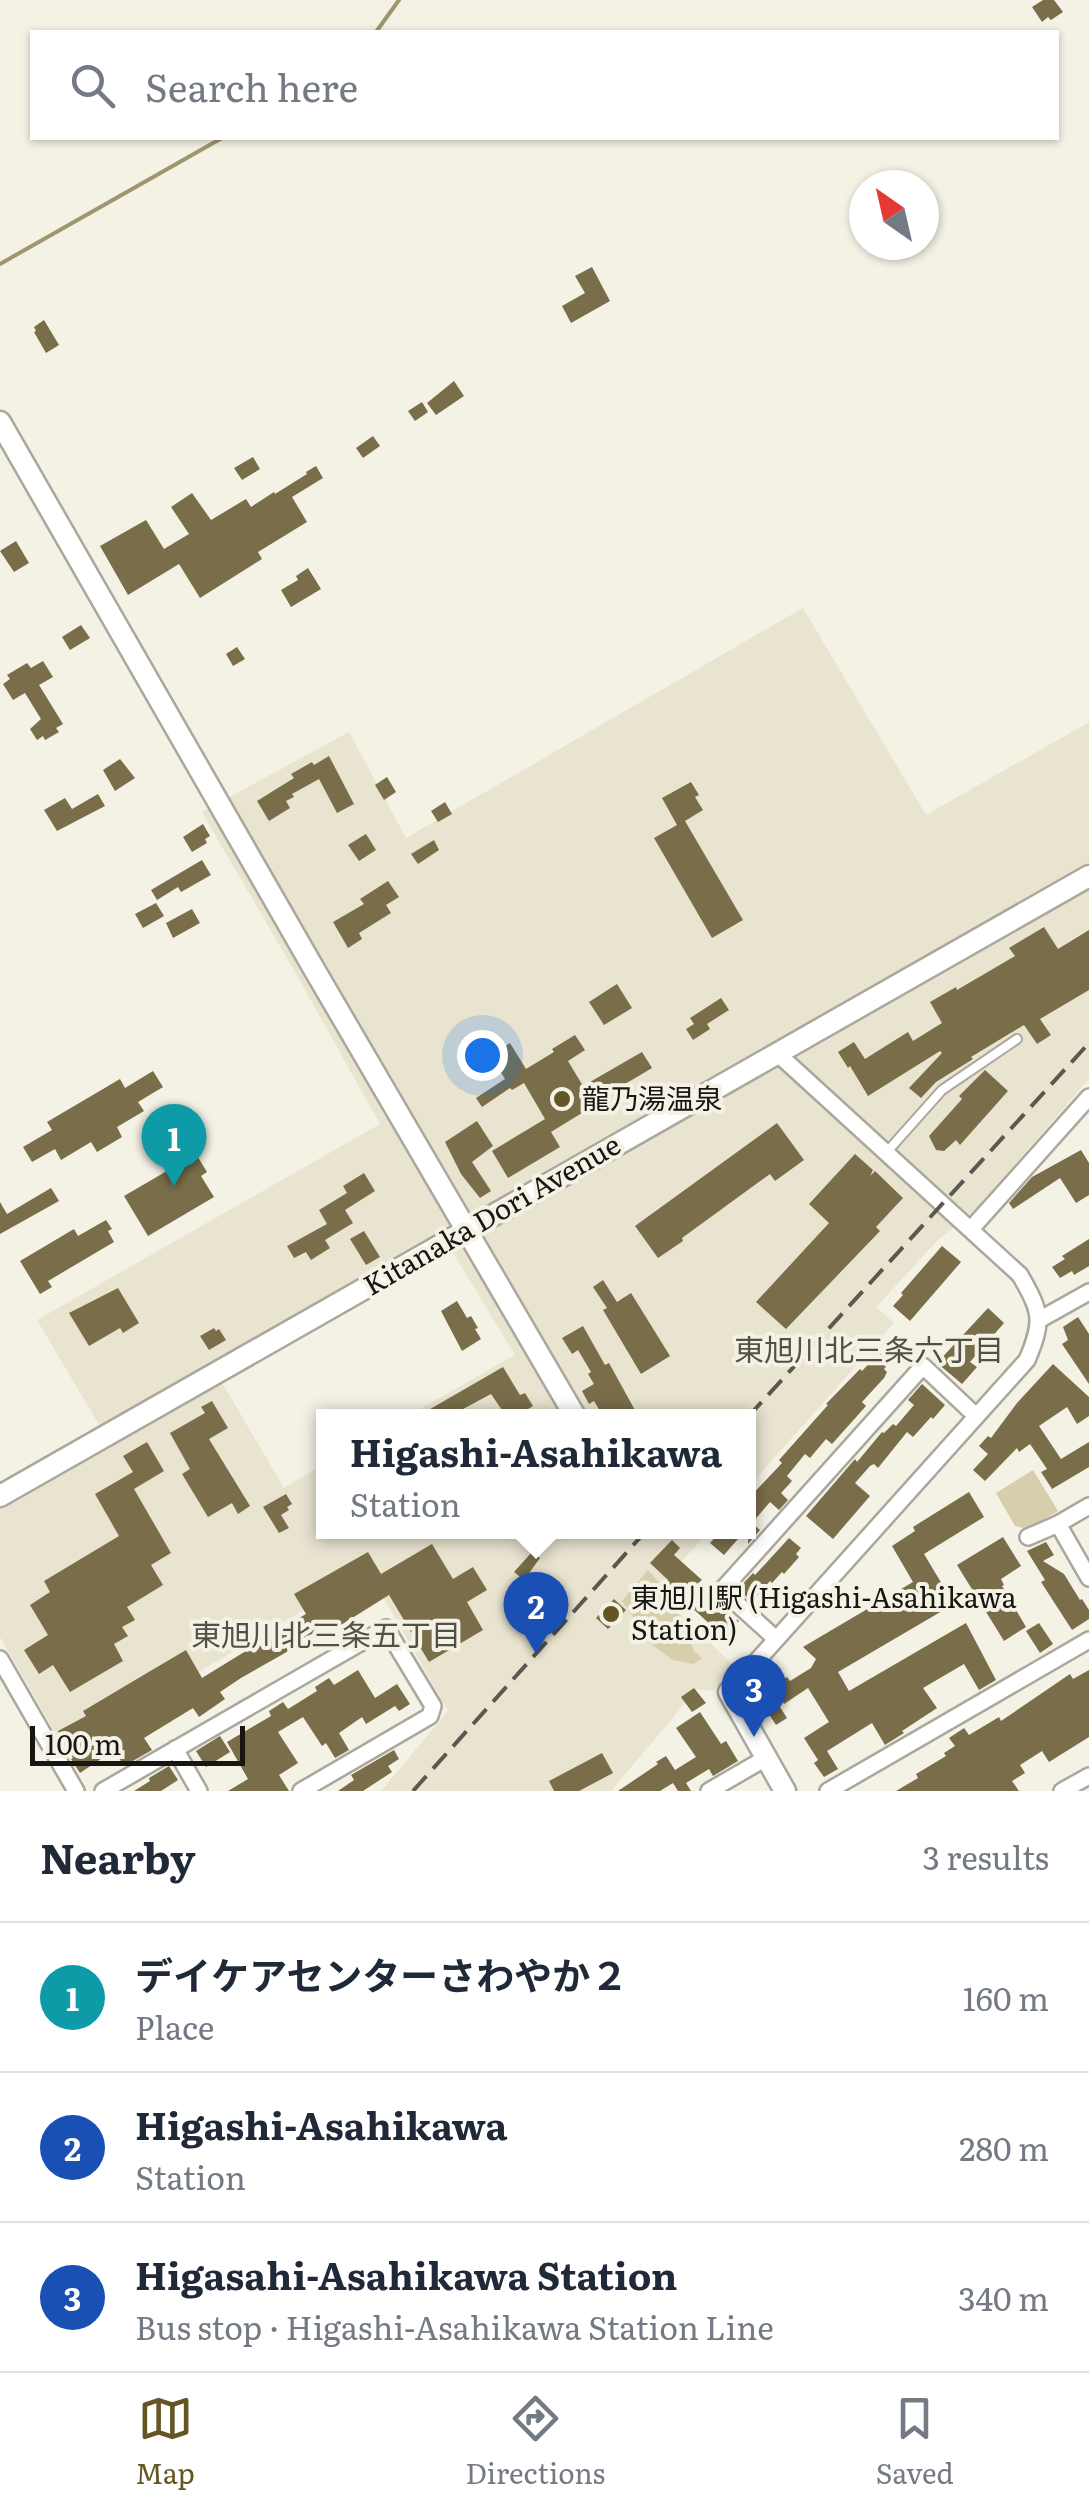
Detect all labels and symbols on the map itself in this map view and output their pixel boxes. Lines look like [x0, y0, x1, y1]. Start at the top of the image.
north arrow [849, 170, 939, 260]
your location [457, 1030, 508, 1081]
place label: 龍乃湯温泉 [582, 1076, 722, 1118]
marker: 龍乃湯温泉 [551, 1088, 573, 1110]
pin: 1 [142, 1104, 206, 1186]
street label: Kitanaka Dori Avenue [355, 1122, 627, 1304]
district label: 東旭川北三条六丁目 [734, 1326, 1004, 1370]
pin: 2 [504, 1572, 568, 1654]
place label: 東旭川駅 (Higashi-Asahikawa Station) [631, 1575, 1017, 1649]
marker: 東旭川駅 (Higashi-Asahikawa Station) [600, 1603, 622, 1625]
district label: 東旭川北三条五丁目 [191, 1611, 461, 1655]
pin: 3 [722, 1654, 786, 1737]
scale bar [30, 1721, 245, 1766]

